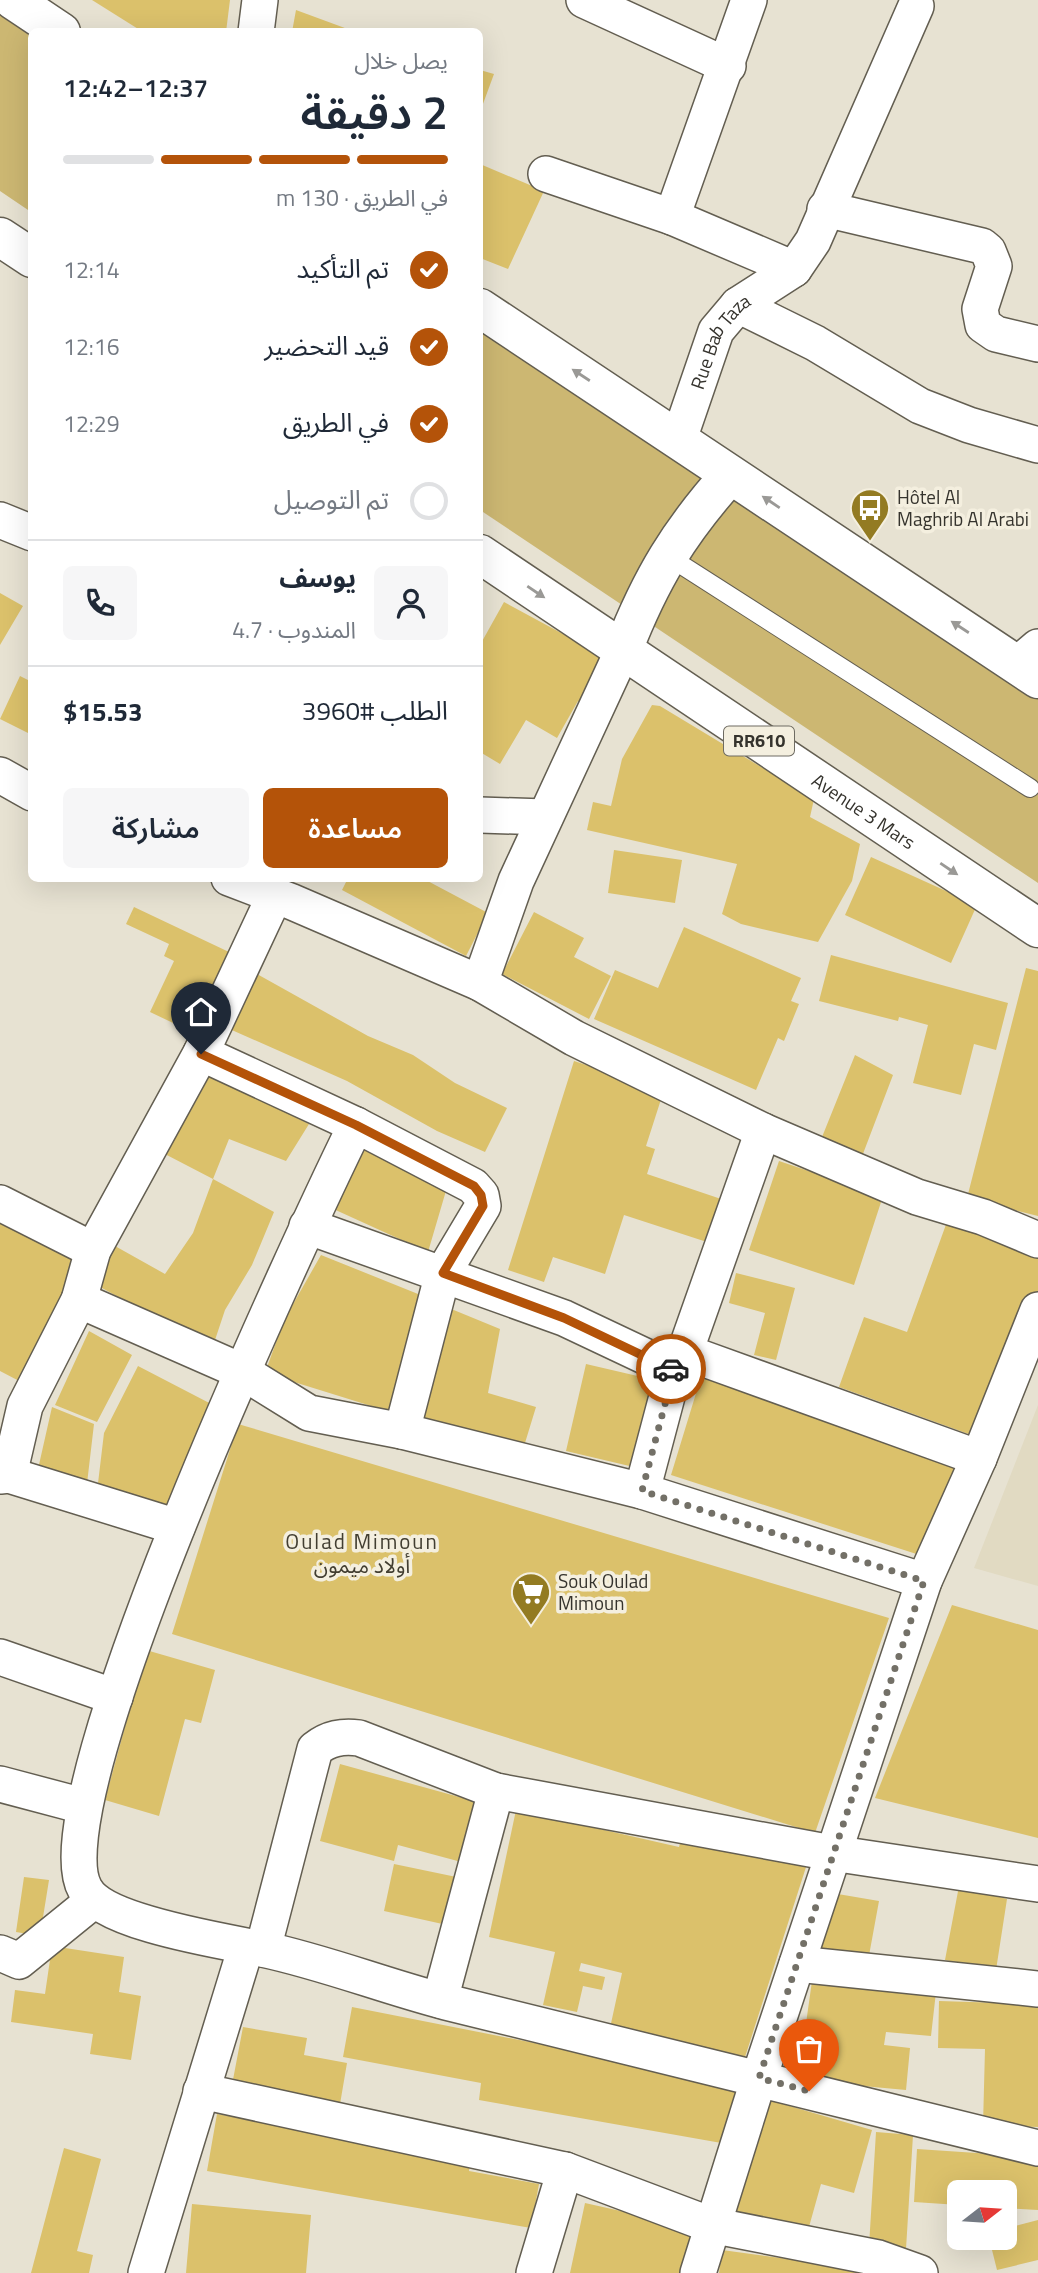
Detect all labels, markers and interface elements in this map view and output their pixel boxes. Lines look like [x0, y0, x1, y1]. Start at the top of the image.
text: يصل خلال [354, 43, 448, 78]
text: 12:37–12:42 [63, 68, 208, 107]
text: 2 دقيقة [301, 77, 448, 147]
text: في الطريق · 130 m [276, 180, 448, 215]
text: تم التأكيد [296, 249, 389, 288]
icon: check [410, 251, 448, 289]
text: 12:14 [63, 252, 120, 287]
street label: Rue Bab Taza [682, 285, 756, 393]
text: قيد التحضير [264, 326, 389, 365]
icon: check [410, 328, 448, 366]
text: 12:16 [63, 329, 120, 364]
one-way arrow [572, 369, 591, 382]
text: في الطريق [283, 403, 389, 442]
icon: check [410, 405, 448, 443]
text: 12:29 [63, 406, 120, 441]
text: تم التوصيل [274, 480, 389, 519]
place label: Hôtel Al Maghrib Al Arabi [897, 482, 1029, 533]
bus stop icon: Hôtel Al Maghrib Al Arabi [849, 487, 891, 542]
one-way arrow [761, 495, 781, 508]
text: يوسف [279, 558, 356, 597]
button: phone [63, 566, 137, 640]
button: person [374, 566, 448, 640]
one-way arrow [527, 585, 545, 599]
text: المندوب · 4.7 [232, 612, 356, 647]
one-way arrow [951, 621, 970, 634]
text: الطلب #3960 [302, 691, 448, 730]
text: $15.53 [63, 692, 142, 731]
road number: RR610 [724, 726, 794, 756]
street label: Avenue 3 Mars [806, 766, 922, 856]
button: مشاركة [63, 788, 249, 868]
button: مساعدة [263, 788, 448, 868]
one-way arrow [940, 862, 958, 876]
pin [171, 982, 231, 1054]
icon: home [182, 993, 220, 1031]
courier [636, 1334, 706, 1404]
icon: car [652, 1350, 690, 1388]
district label: Oulad Mimoun أولاد ميمون [285, 1525, 439, 1581]
place label: Souk Oulad Mimoun [558, 1566, 648, 1617]
supermarket icon: Souk Oulad Mimoun [510, 1571, 552, 1626]
pin [779, 2019, 839, 2091]
icon: bag [790, 2030, 828, 2068]
north arrow [947, 2180, 1017, 2250]
map controls [947, 2180, 1017, 2250]

